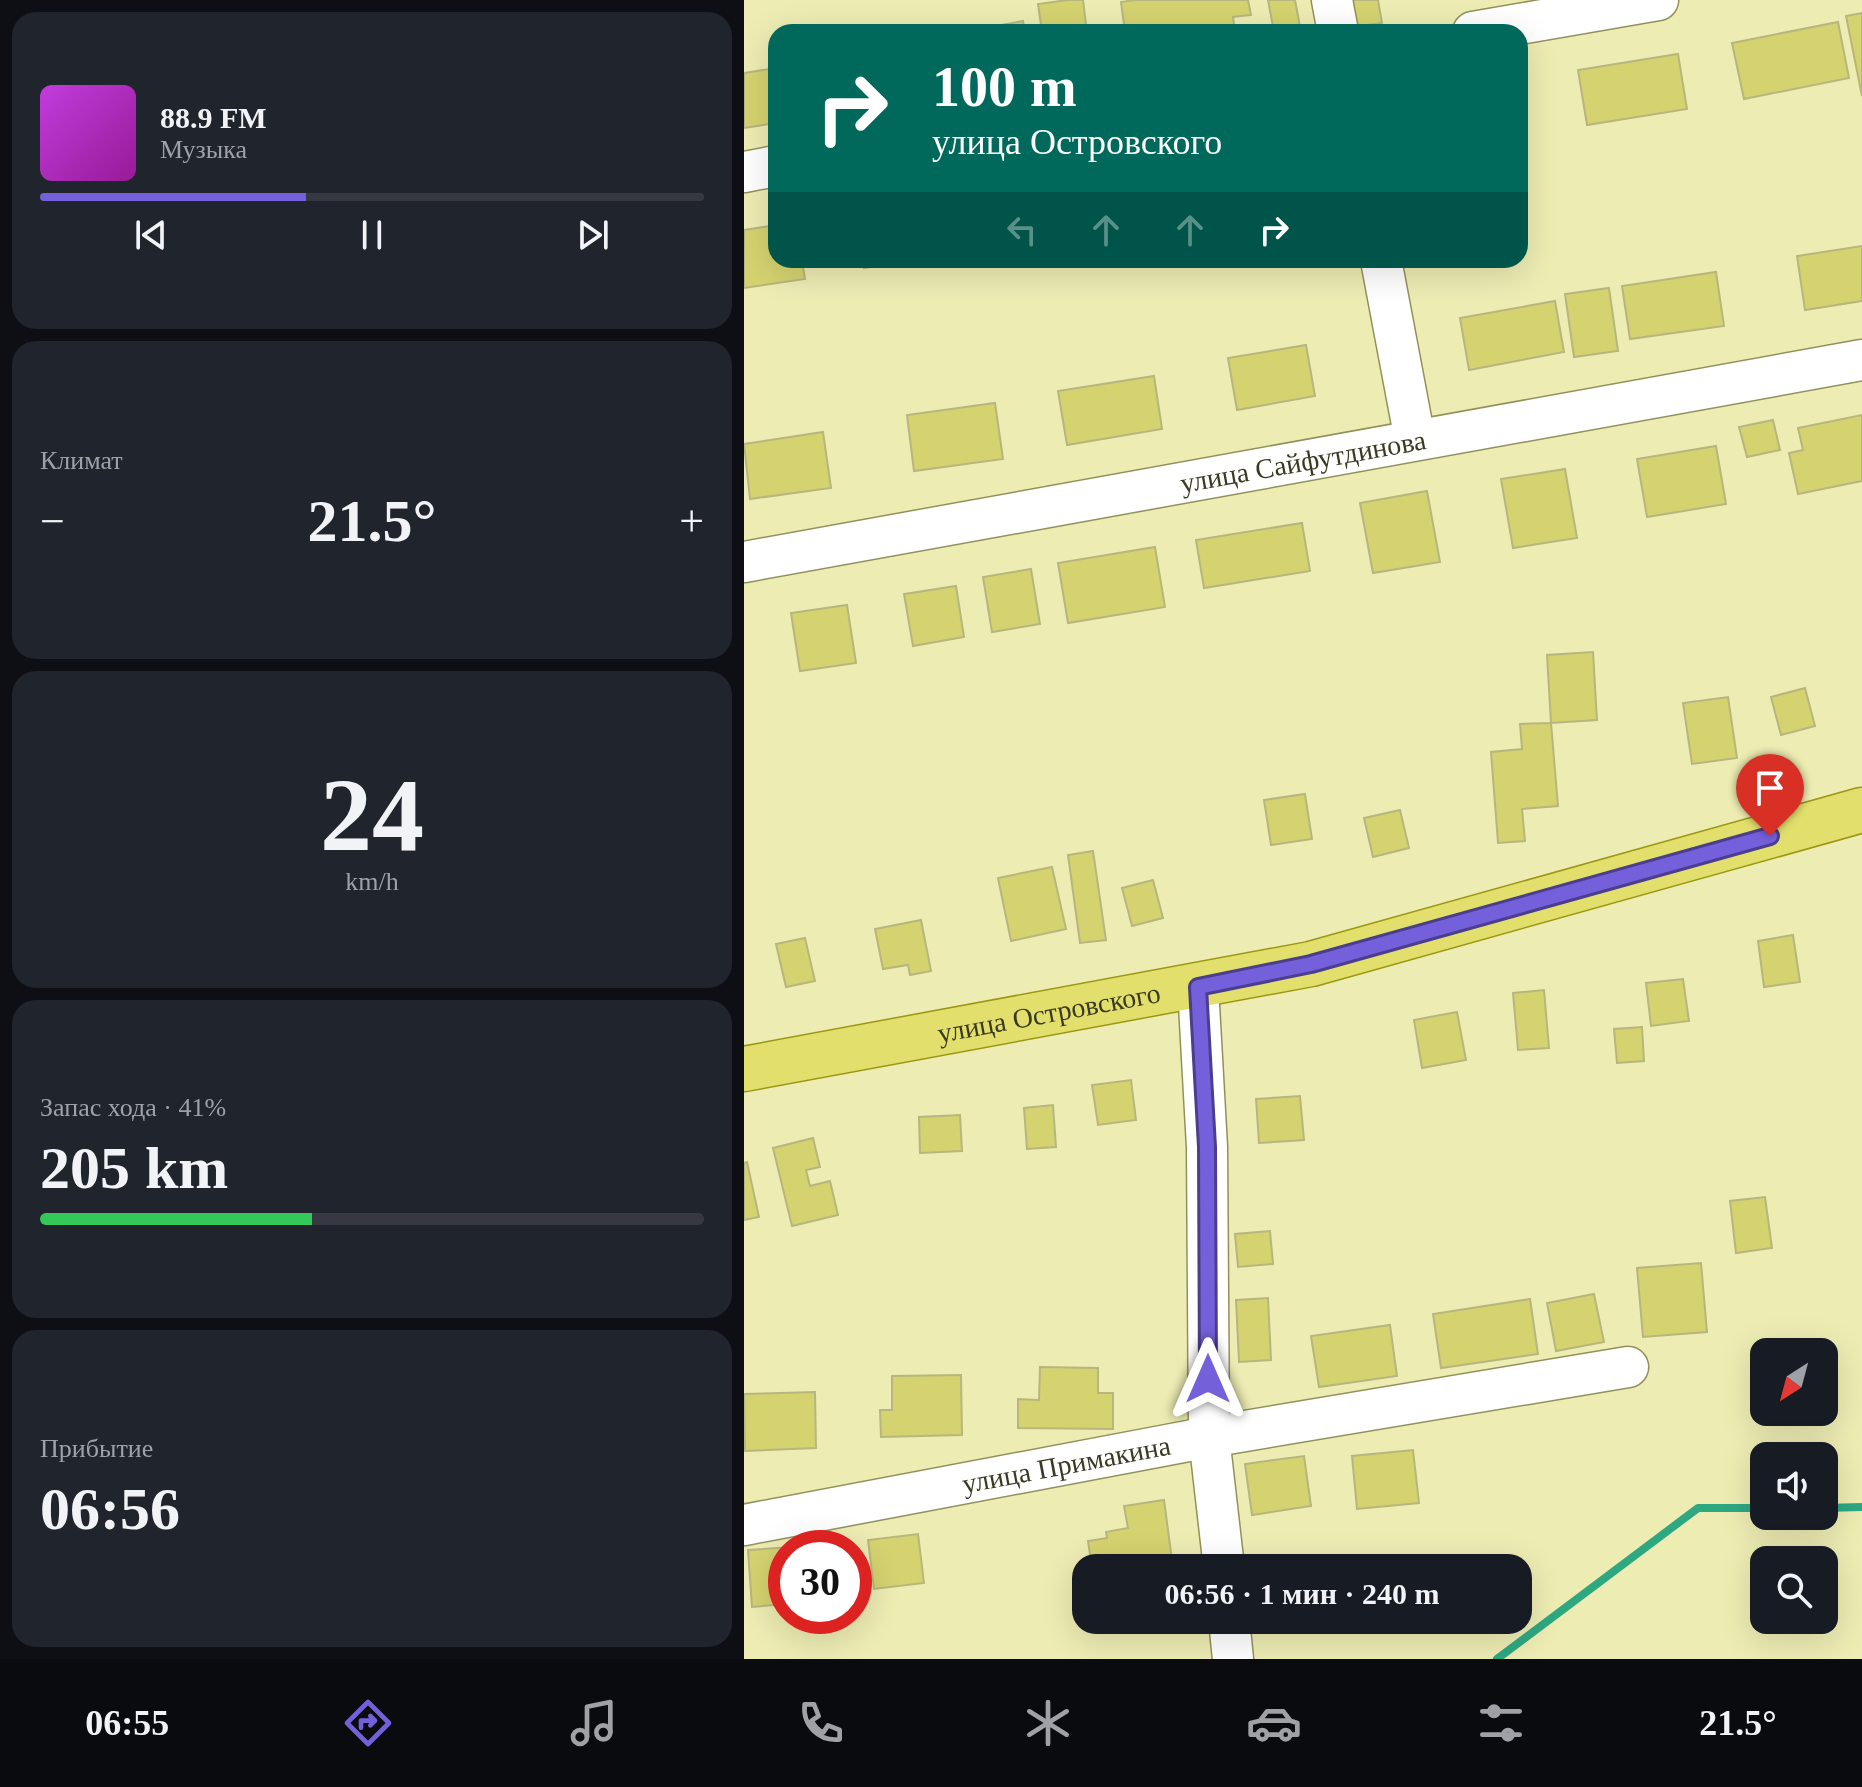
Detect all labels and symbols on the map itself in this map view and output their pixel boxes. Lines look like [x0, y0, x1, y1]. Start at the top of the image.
street label: улица Сайфутдинова [1178, 424, 1429, 499]
pin [1736, 754, 1804, 836]
street label: улица Островского [935, 977, 1163, 1049]
position arrow [1166, 1337, 1250, 1421]
north arrow [1750, 1338, 1838, 1426]
street label: улица Примакина [960, 1430, 1174, 1499]
speed limit sign: 30 [768, 1530, 872, 1634]

